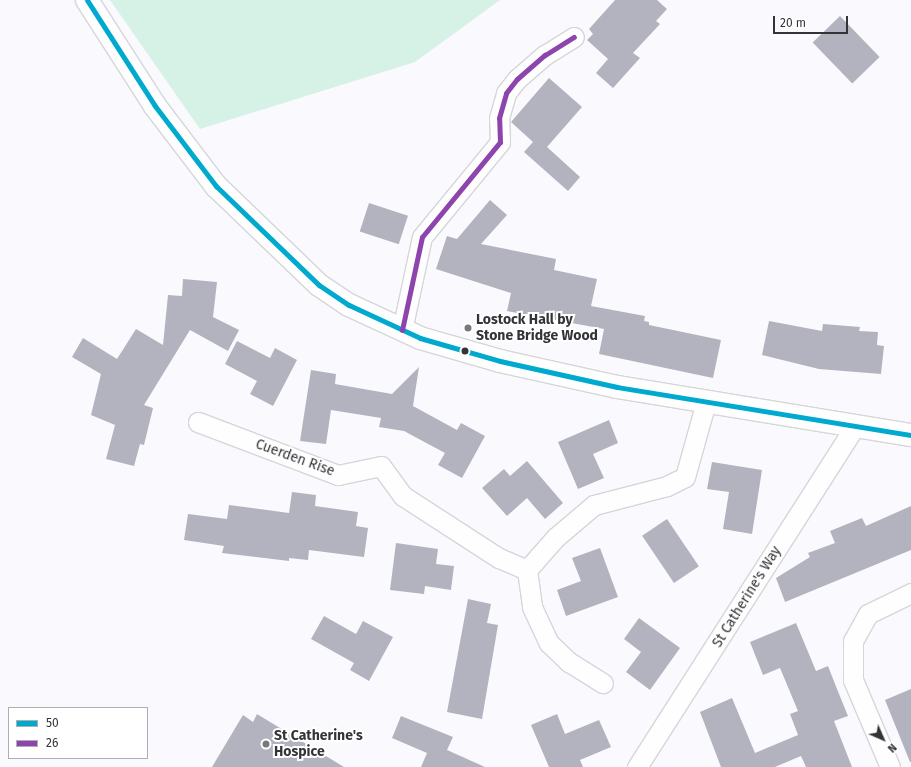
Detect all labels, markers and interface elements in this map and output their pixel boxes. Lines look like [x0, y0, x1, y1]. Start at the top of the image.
scale bar [775, 8, 850, 34]
text: 20 m [780, 16, 806, 30]
place label: Lostock Hall by Stone Bridge Wood [476, 312, 598, 344]
marker: Lostock Hall by Stone Bridge Wood [463, 323, 473, 333]
unlabelled marker [460, 346, 470, 356]
street label: Cuerden Rise [253, 436, 337, 480]
street label: St Catherine's Way [709, 543, 785, 651]
legend [8, 707, 148, 759]
text: 50 [46, 716, 59, 730]
north arrow [863, 719, 903, 759]
place label: St Catherine's Hospice [274, 728, 363, 760]
text: 26 [46, 736, 58, 750]
marker: St Catherine's Hospice [261, 739, 271, 749]
text: N [885, 741, 899, 755]

